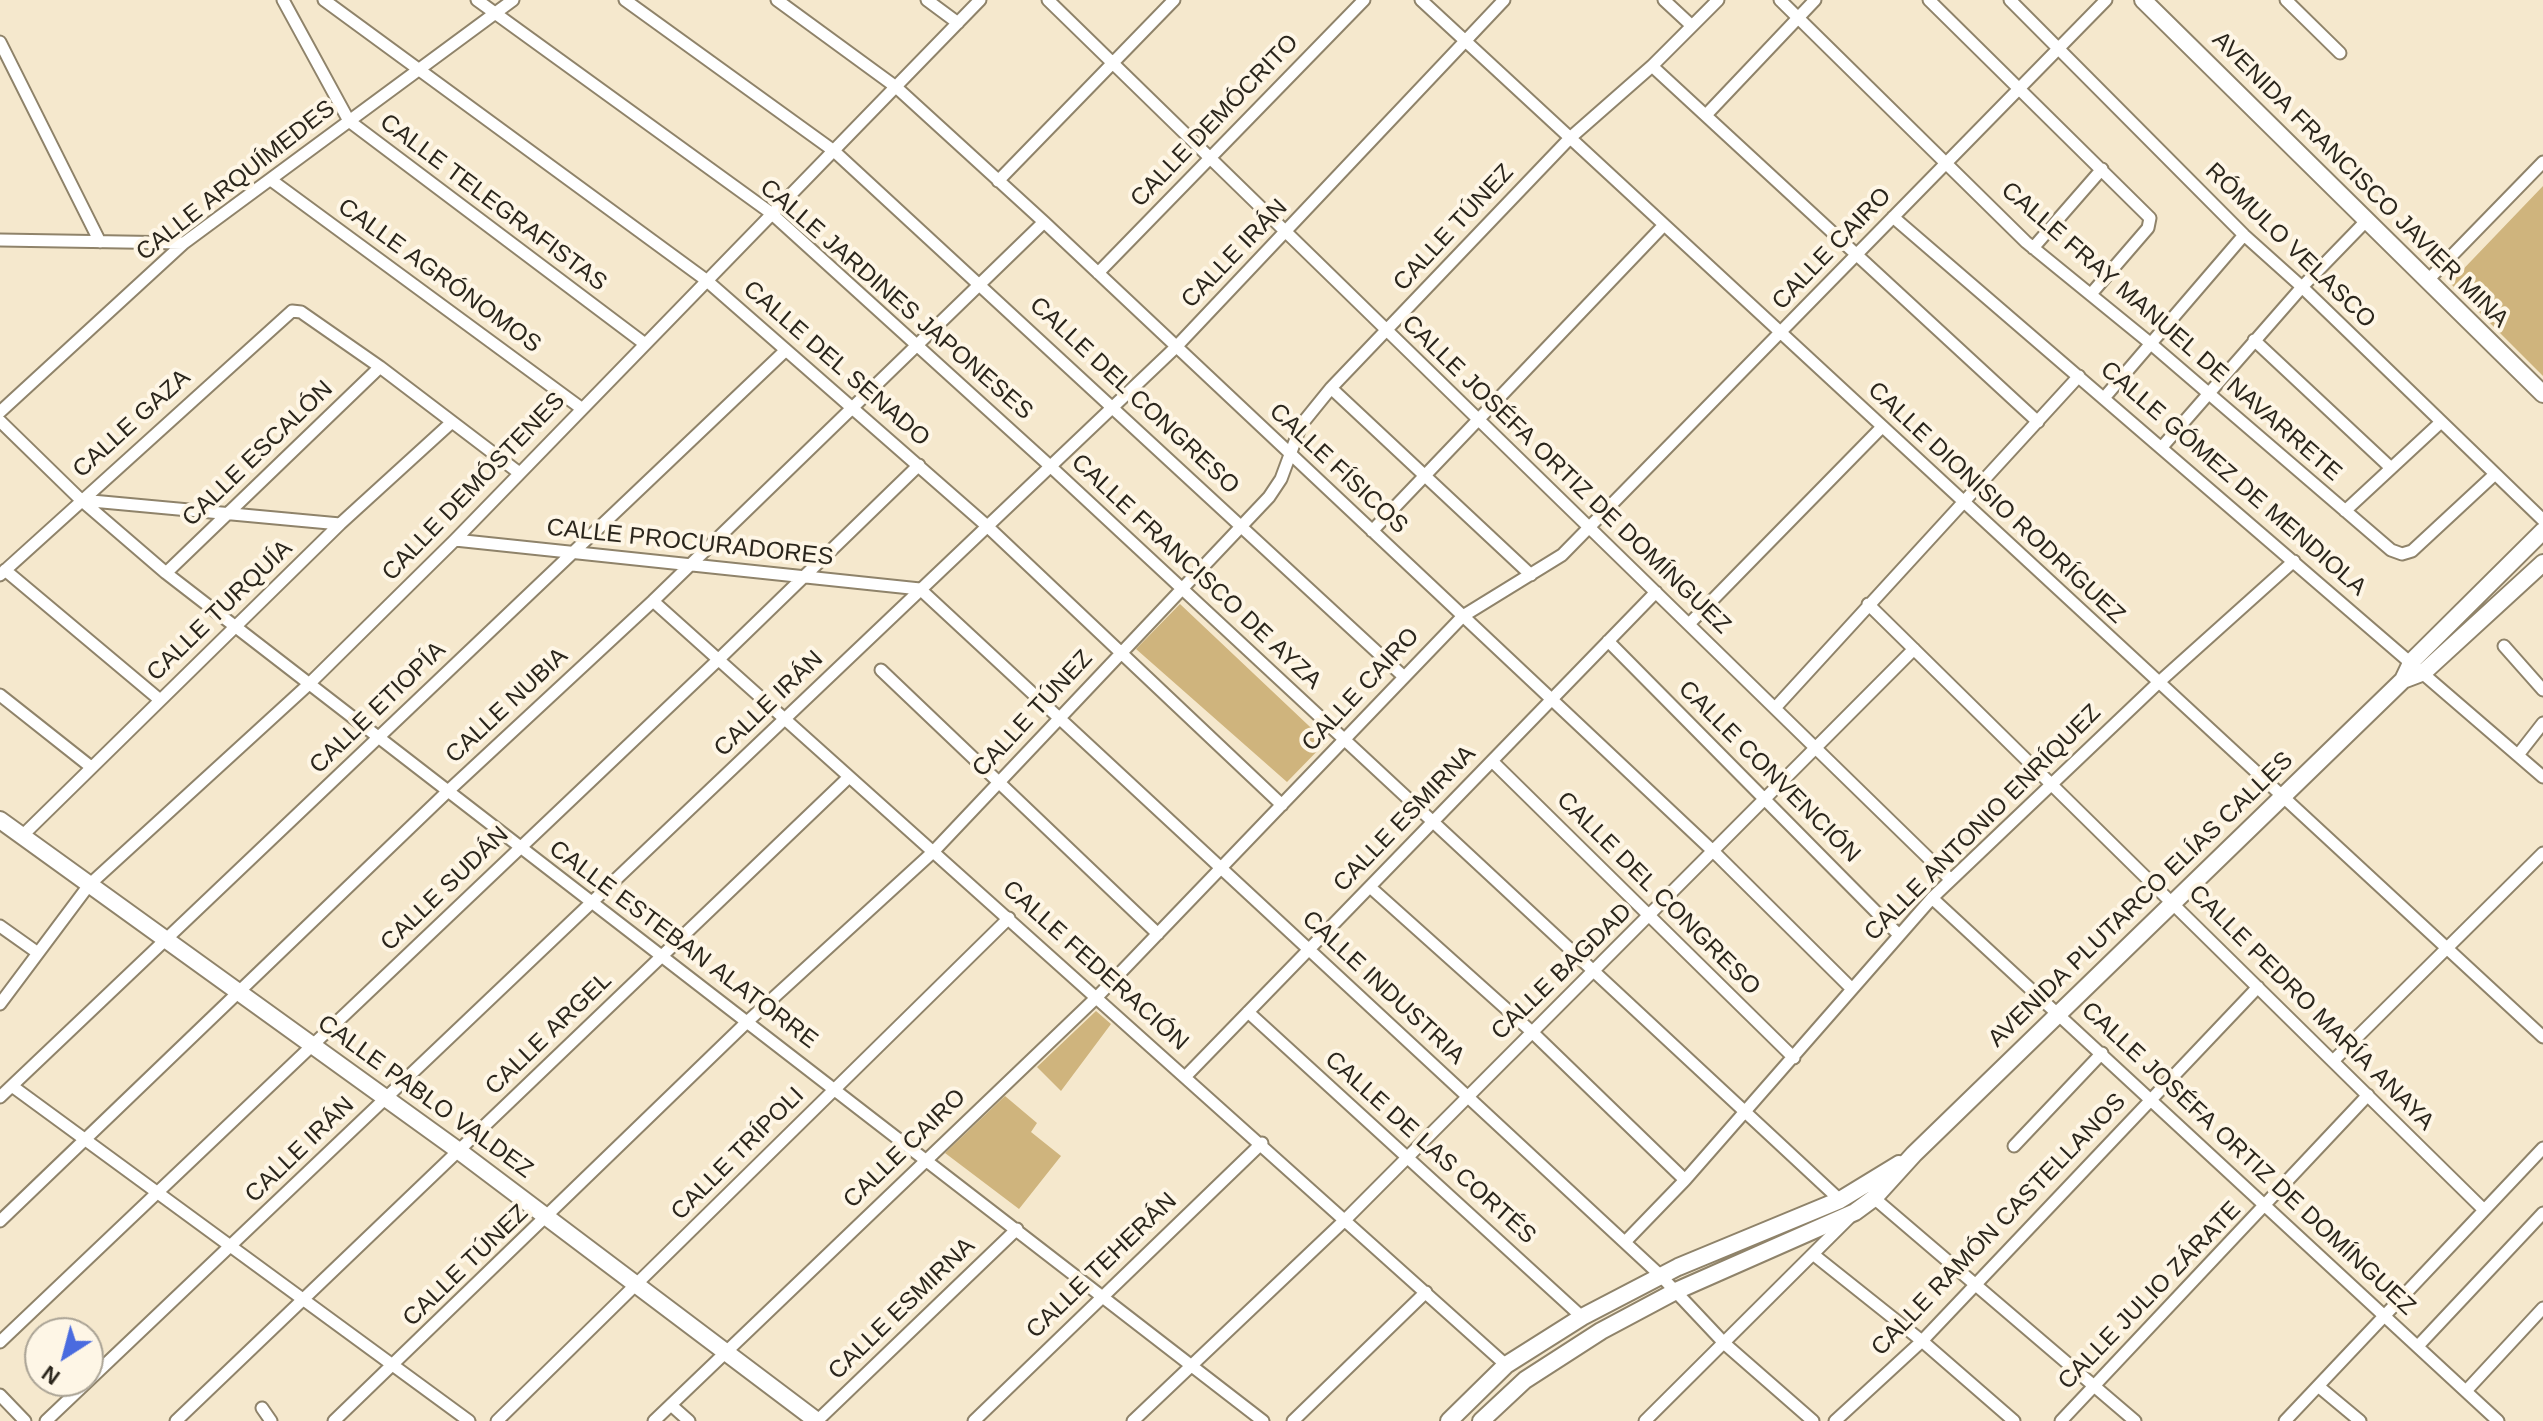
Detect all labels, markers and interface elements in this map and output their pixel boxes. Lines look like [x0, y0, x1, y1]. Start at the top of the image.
street label: AVENIDA FRANCISCO JAVIER MINA [2206, 26, 2514, 334]
street label: CALLE DEMÓCRITO [1125, 29, 1305, 213]
street label: CALLE ARQUÍMEDES [131, 95, 341, 267]
street label: CALLE TELEGRAFISTAS [374, 108, 612, 298]
street label: RÓMULO VELASCO [2199, 157, 2381, 335]
street label: CALLE TÚNEZ [1388, 159, 1520, 297]
street label: CALLE JARDINES JAPONESES [754, 174, 1038, 426]
street label: CALLE FRAY MANUEL DE NAVARRETE [1995, 176, 2347, 488]
street label: CALLE CAIRO [1767, 182, 1897, 316]
street label: CALLE AGRÓNOMOS [332, 193, 546, 359]
street label: CALLE IRÁN [1176, 194, 1294, 314]
street label: CALLE DEL SENADO [737, 275, 935, 453]
street label: CALLE DEL CONGRESO [1023, 291, 1245, 501]
street label: CALLE JOSÉFA ORTIZ DE DOMÍNGUEZ [1395, 310, 1737, 640]
street label: CALLE GÓMEZ DE MENDIOLA [2094, 356, 2372, 602]
street label: CALLE GAZA [67, 364, 197, 484]
street label: CALLE ESCALÓN [177, 375, 339, 533]
street label: CALLE DIONISIO RODRÍGUEZ [1861, 376, 2131, 630]
street label: CALLE DEMÓSTENES [377, 387, 571, 587]
street label: CALLE FÍSICOS [1263, 398, 1413, 540]
street label: CALLE FRANCISCO DE AYZA [1065, 448, 1327, 696]
street label: CALLE PROCURADORES [545, 514, 835, 572]
street label: CALLE TURQUÍA [141, 534, 299, 688]
street label: CALLE CAIRO [1296, 622, 1426, 758]
street label: CALLE ETIOPÍA [304, 636, 452, 780]
street label: CALLE NUBIA [440, 642, 574, 770]
street label: CALLE IRÁN [709, 645, 829, 763]
street label: CALLE TÚNEZ [967, 645, 1099, 783]
street label: CALLE CONVENCIÓN [1672, 675, 1866, 869]
street label: CALLE ANTONIO ENRÍQUEZ [1859, 699, 2107, 947]
street label: CALLE ESMIRNA [1328, 740, 1482, 898]
street label: AVENIDA PLUTARCO ELÍAS CALLES [1983, 746, 2299, 1054]
street label: CALLE DEL CONGRESO [1550, 786, 1766, 1002]
street label: CALLE SUDÁN [375, 821, 515, 957]
street label: CALLE ESTEBAN ALATORRE [543, 835, 823, 1055]
street label: CALLE FEDERACIÓN [996, 875, 1194, 1057]
street label: CALLE PEDRO MARÍA ANAYA [2182, 879, 2440, 1137]
street label: CALLE BAGDAD [1486, 898, 1638, 1046]
street label: CALLE INDUSTRIA [1296, 905, 1470, 1071]
street label: CALLE ARGEL [480, 967, 618, 1101]
street label: CALLE JOSÉFA ORTIZ DE DOMÍNGUEZ [2075, 996, 2421, 1322]
street label: CALLE PABLO VALDEZ [312, 1009, 538, 1185]
street label: CALLE DE LAS CORTÉS [1318, 1046, 1542, 1250]
street label: CALLE TRÍPOLI [666, 1082, 810, 1226]
street label: CALLE CAIRO [838, 1084, 972, 1214]
street label: CALLE RAMÓN CASTELLANOS [1866, 1088, 2132, 1362]
street label: CALLE IRÁN [240, 1091, 360, 1209]
street label: CALLE TEHERÁN [1021, 1187, 1183, 1345]
street label: CALLE JULIO ZÁRATE [2053, 1196, 2247, 1396]
street label: CALLE TÚNEZ [397, 1199, 535, 1333]
street label: CALLE ESMIRNA [823, 1232, 981, 1386]
north arrow [24, 1317, 104, 1397]
text: N [37, 1360, 65, 1390]

